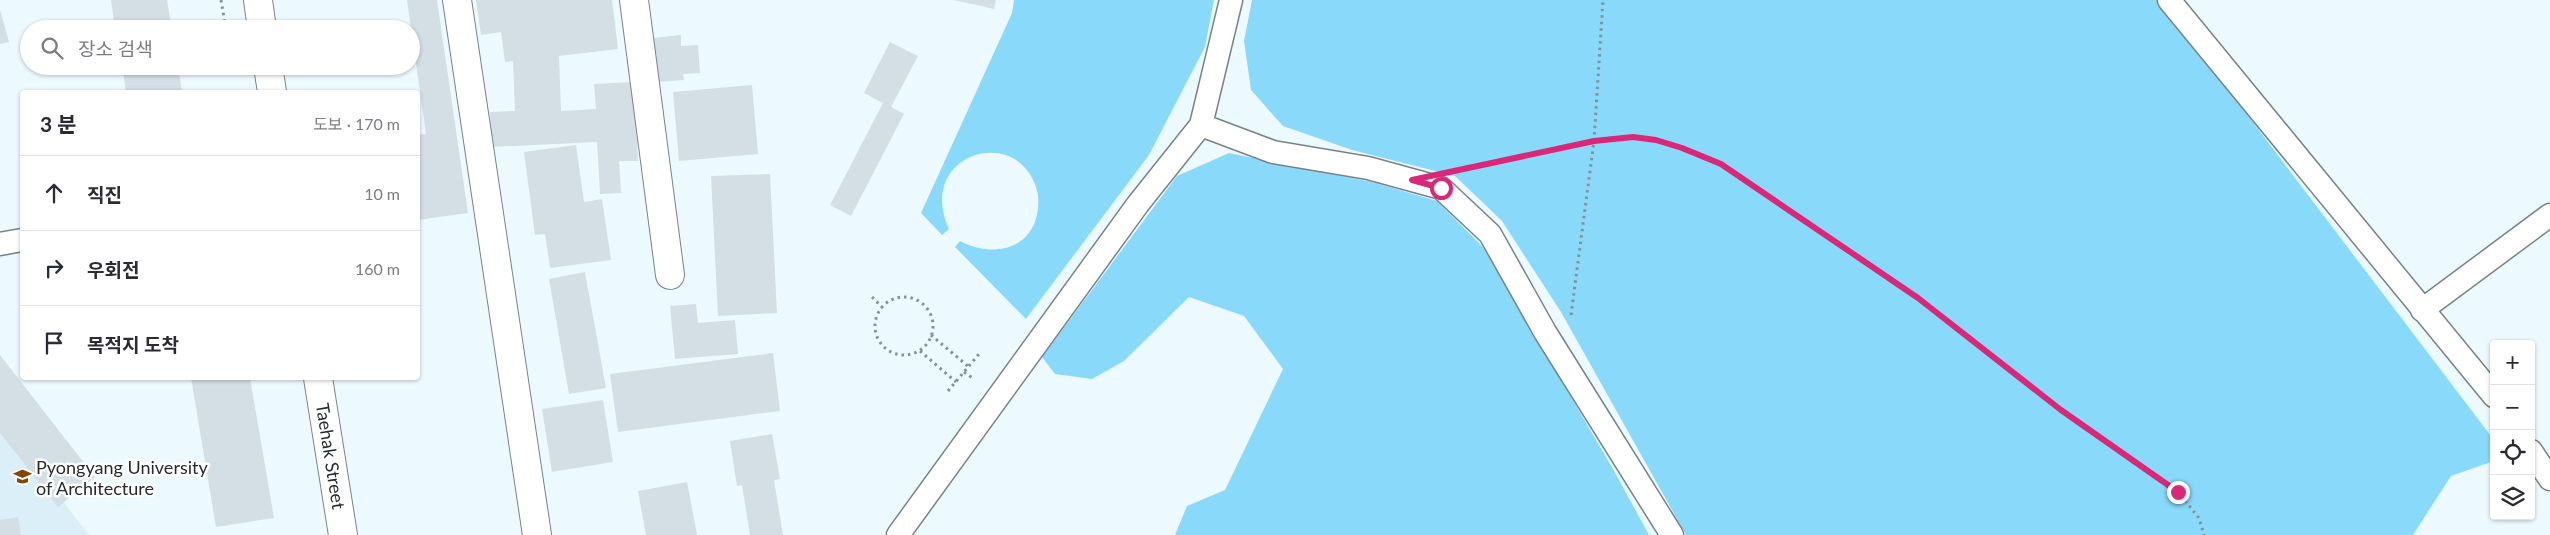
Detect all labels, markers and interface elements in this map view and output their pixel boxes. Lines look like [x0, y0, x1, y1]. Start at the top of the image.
search box [20, 20, 420, 75]
icon: search [38, 34, 66, 62]
text: 장소 검색 [78, 37, 153, 60]
text: 3 분 [40, 111, 77, 136]
text: 도보 · 170 m [313, 114, 400, 133]
route start [1430, 177, 1453, 200]
icon: ahead [40, 179, 68, 207]
text: 직진 [87, 183, 122, 206]
text: 10 m [364, 184, 400, 203]
icon: right [40, 254, 68, 282]
text: 우회전 [87, 258, 139, 281]
text: 160 m [355, 259, 400, 278]
icon: arrive [40, 329, 68, 357]
text: 목적지 도착 [87, 333, 179, 356]
map controls [2490, 340, 2535, 520]
button: + [2490, 340, 2535, 385]
button: − [2490, 385, 2535, 430]
street label: Taehak Street [312, 401, 350, 511]
button: locate [2490, 430, 2535, 475]
place label: Pyongyang University of Architecture [36, 456, 208, 499]
school or university icon: Pyongyang University of Architecture [12, 467, 32, 487]
button: layers [2490, 475, 2535, 520]
route end [2167, 481, 2190, 504]

